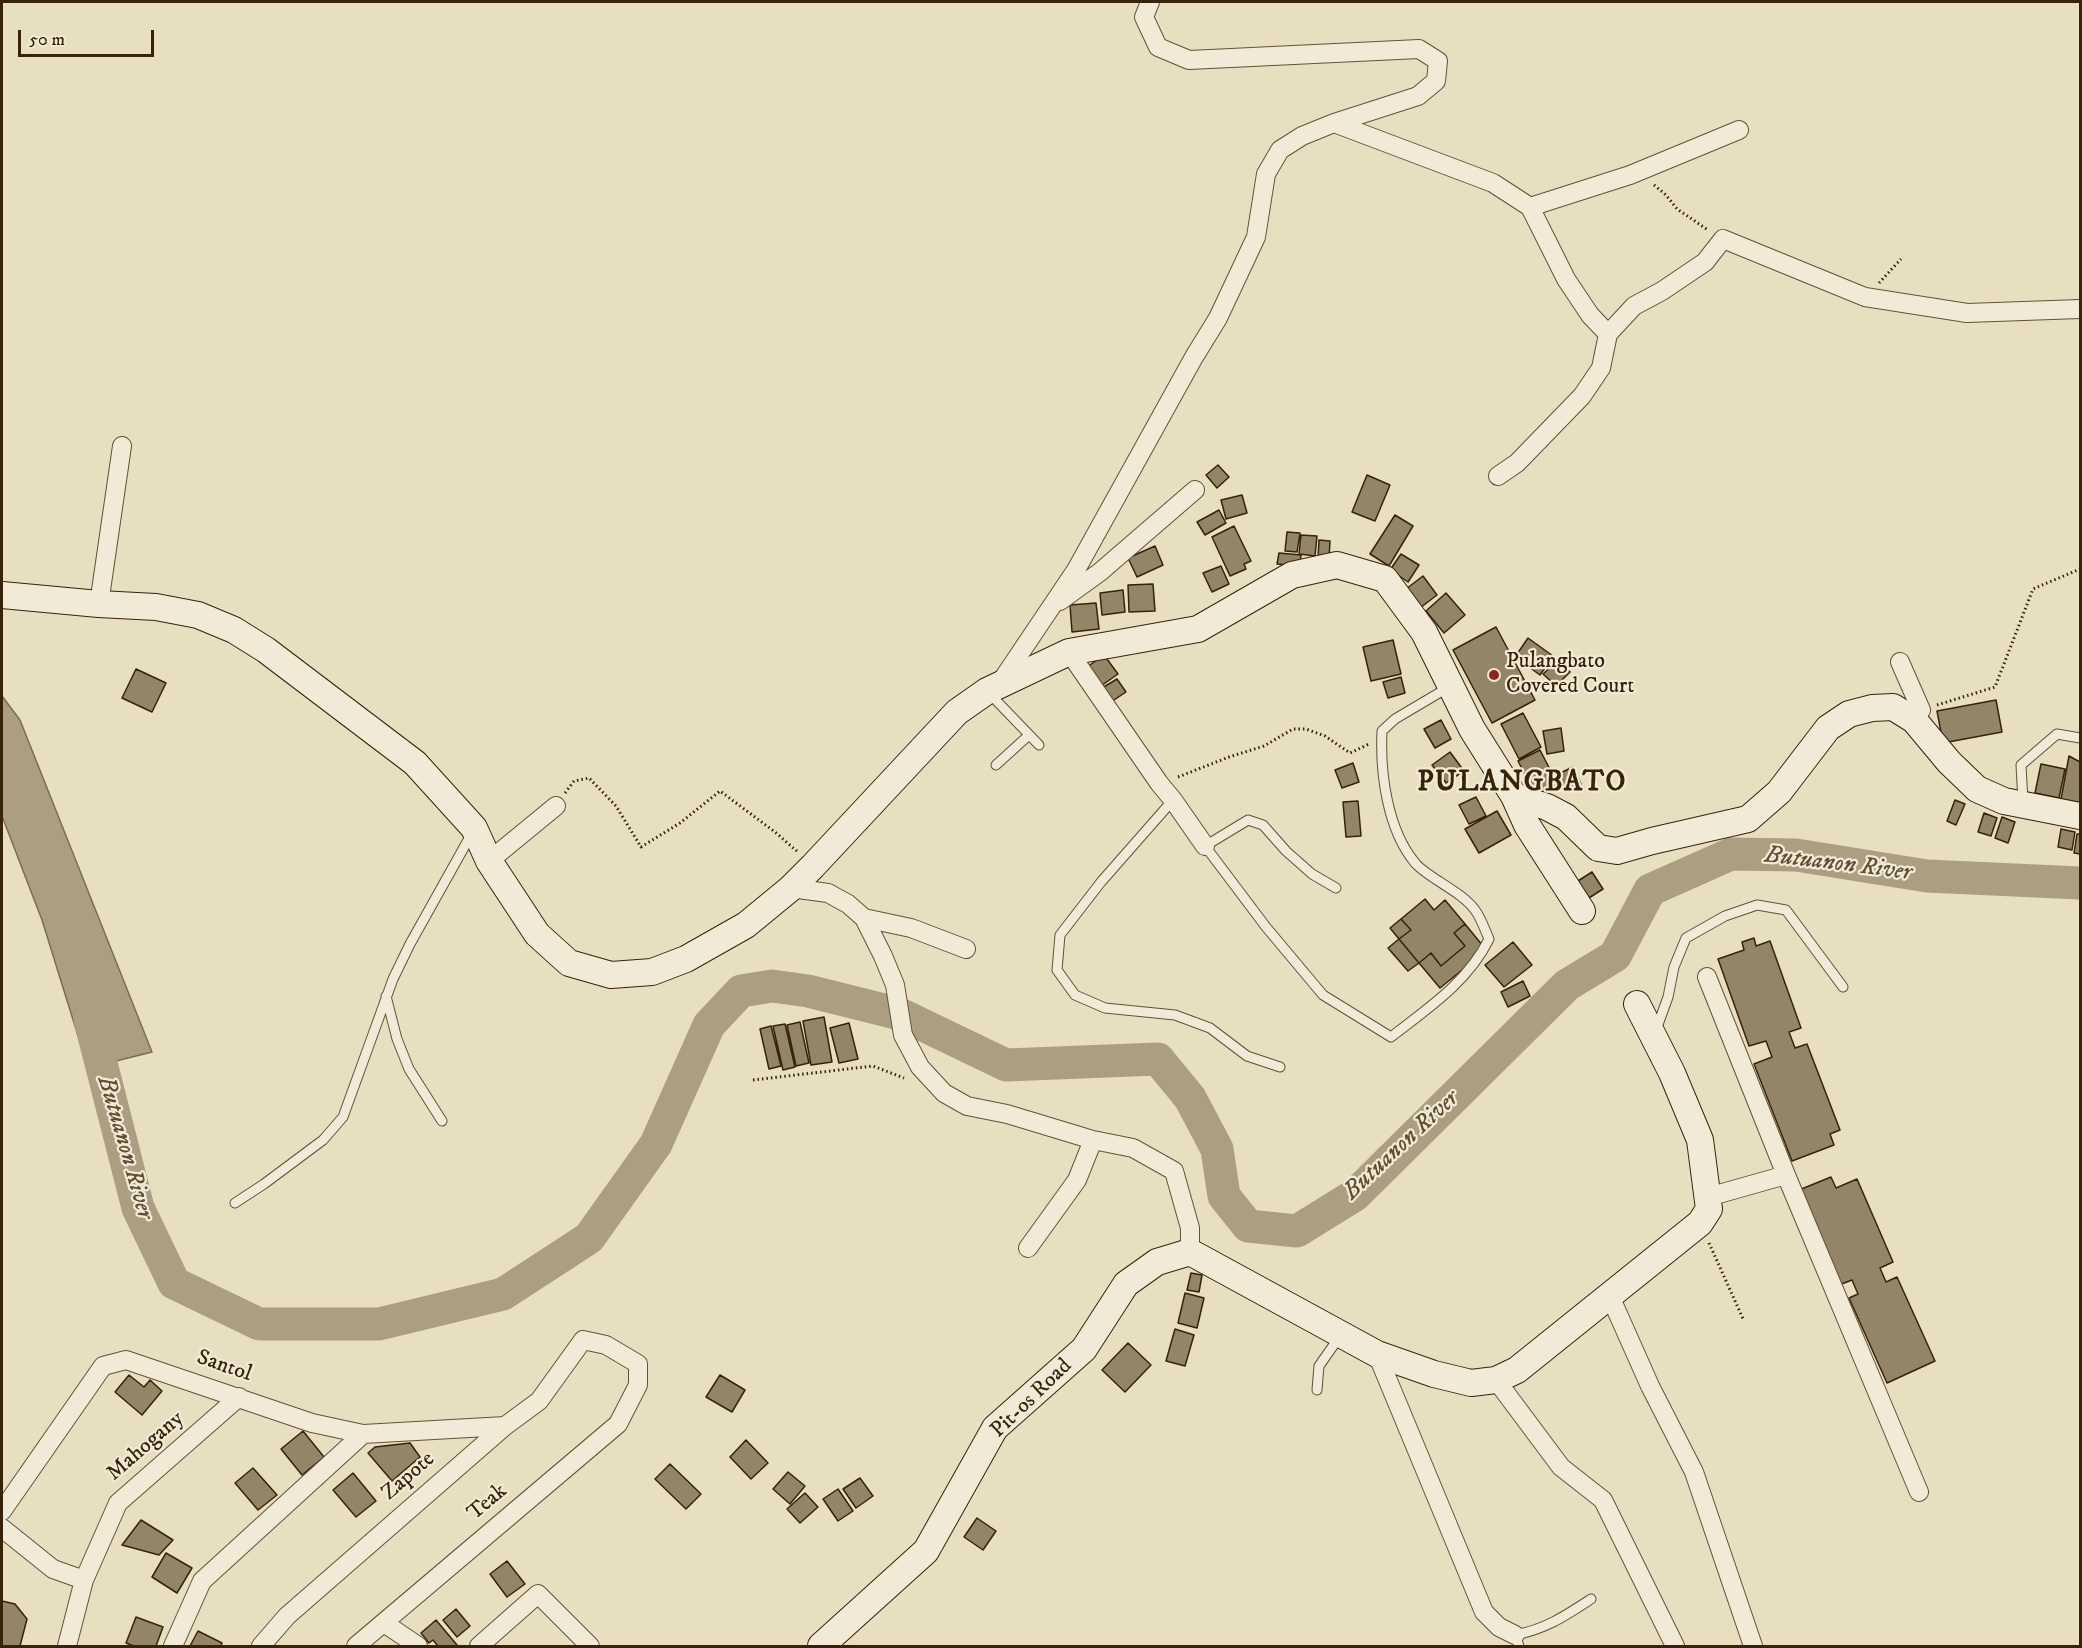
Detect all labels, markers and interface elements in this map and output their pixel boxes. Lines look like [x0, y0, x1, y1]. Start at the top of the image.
scale bar [21, 18, 158, 56]
text: 50 m [29, 29, 65, 51]
place label: Pulangbato Covered Court [1506, 649, 1634, 700]
marker: Pulangbato Covered Court [1487, 668, 1501, 682]
district label: PULANGBATO [1417, 767, 1627, 801]
water label: Butuanon River [1763, 842, 1913, 888]
water label: Butuanon River [90, 1073, 158, 1223]
water label: Butuanon River [1338, 1085, 1466, 1207]
street label: Santol [193, 1345, 255, 1389]
street label: Pit-os Road [986, 1354, 1078, 1444]
street label: Mahogany [102, 1406, 190, 1488]
street label: Zapote [377, 1447, 441, 1507]
street label: Teak [463, 1479, 513, 1527]

